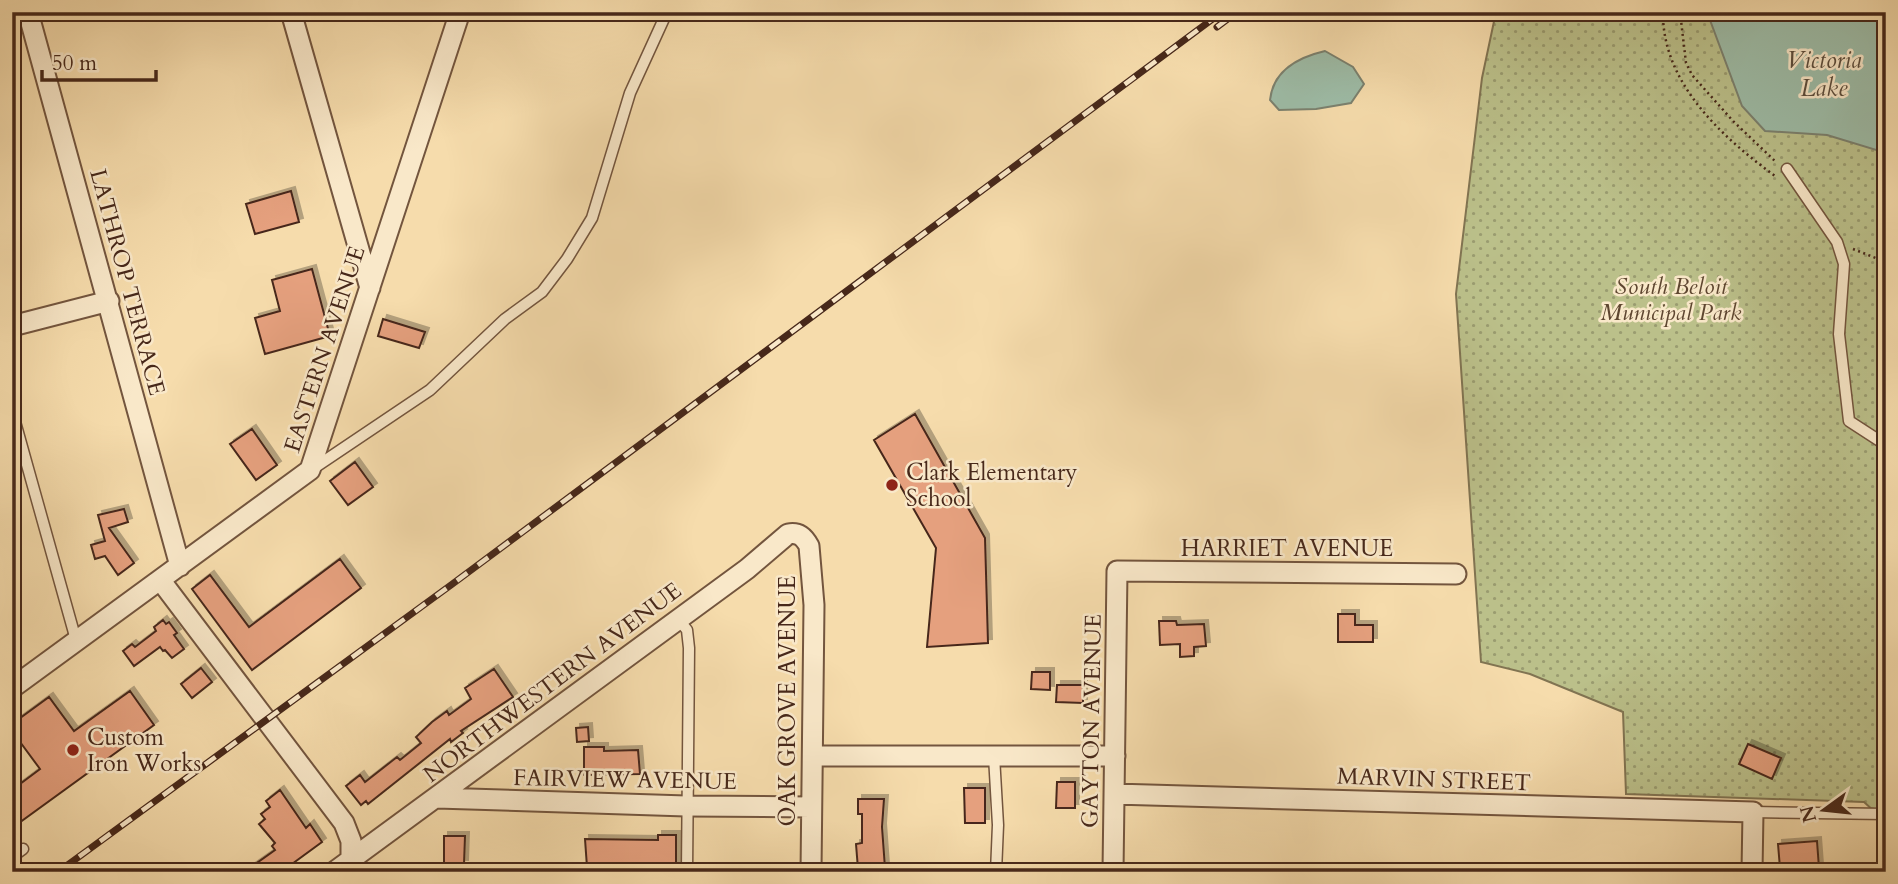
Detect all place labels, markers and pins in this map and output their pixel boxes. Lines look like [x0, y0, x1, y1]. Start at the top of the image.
place label: Clark Elementary School [906, 457, 1077, 514]
marker: Clark Elementary School [884, 477, 900, 493]
place label: Custom Iron Works [87, 722, 201, 779]
marker: Custom Iron Works [65, 742, 81, 758]

